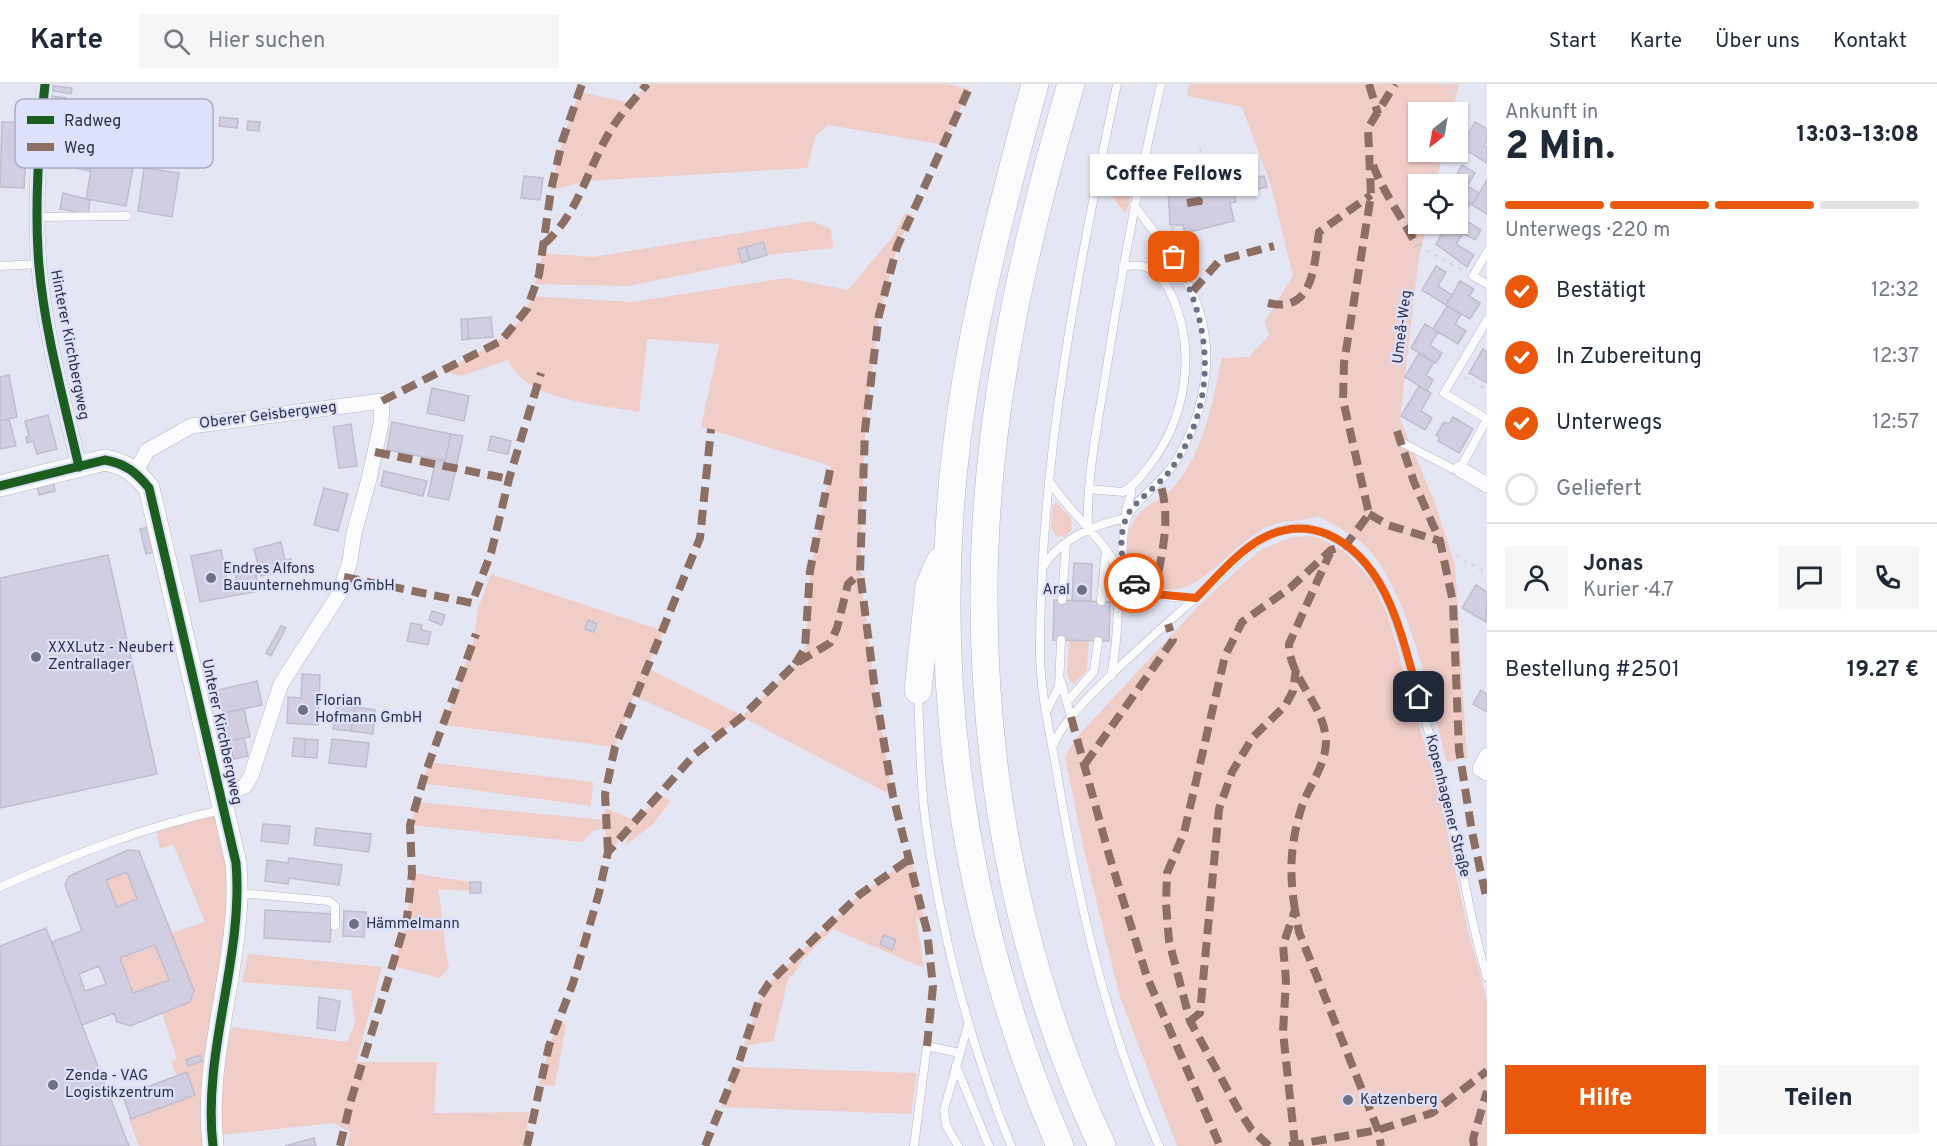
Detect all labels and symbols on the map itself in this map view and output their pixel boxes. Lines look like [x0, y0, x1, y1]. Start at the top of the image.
legend [15, 99, 213, 168]
north arrow [1408, 102, 1468, 162]
text: Radweg [64, 112, 121, 132]
text: Weg [64, 139, 95, 159]
callout: Coffee Fellows [1090, 155, 1258, 197]
pin [1148, 231, 1199, 282]
street label: Hinterer Kirchbergweg [45, 268, 93, 422]
street label: Umeå-Weg [1389, 289, 1417, 365]
street label: Oberer Geisbergweg [198, 398, 338, 434]
courier [1104, 553, 1164, 613]
place label: Endres Alfons Bauunternehmung GmbH [223, 560, 395, 596]
marker: Endres Alfons Bauunternehmung GmbH [204, 571, 218, 585]
place label: Aral [1042, 581, 1070, 600]
marker: Aral [1075, 583, 1089, 597]
place label: XXXLutz - Neubert Zentrallager [48, 639, 174, 675]
marker: XXXLutz - Neubert Zentrallager [29, 650, 43, 664]
street label: Unterer Kirchbergweg [196, 657, 246, 807]
pin [1393, 671, 1444, 722]
place label: Florian Hofmann GmbH [315, 692, 422, 728]
marker: Florian Hofmann GmbH [296, 703, 310, 717]
street label: Kopenhagener Straße [1420, 733, 1474, 879]
place label: Hämmelmann [366, 915, 460, 934]
marker: Hämmelmann [347, 917, 361, 931]
place label: Zenda - VAG Logistikzentrum [65, 1067, 174, 1103]
marker: Zenda - VAG Logistikzentrum [46, 1078, 60, 1092]
place label: Katzenberg [1360, 1091, 1438, 1110]
marker: Katzenberg [1341, 1093, 1355, 1107]

